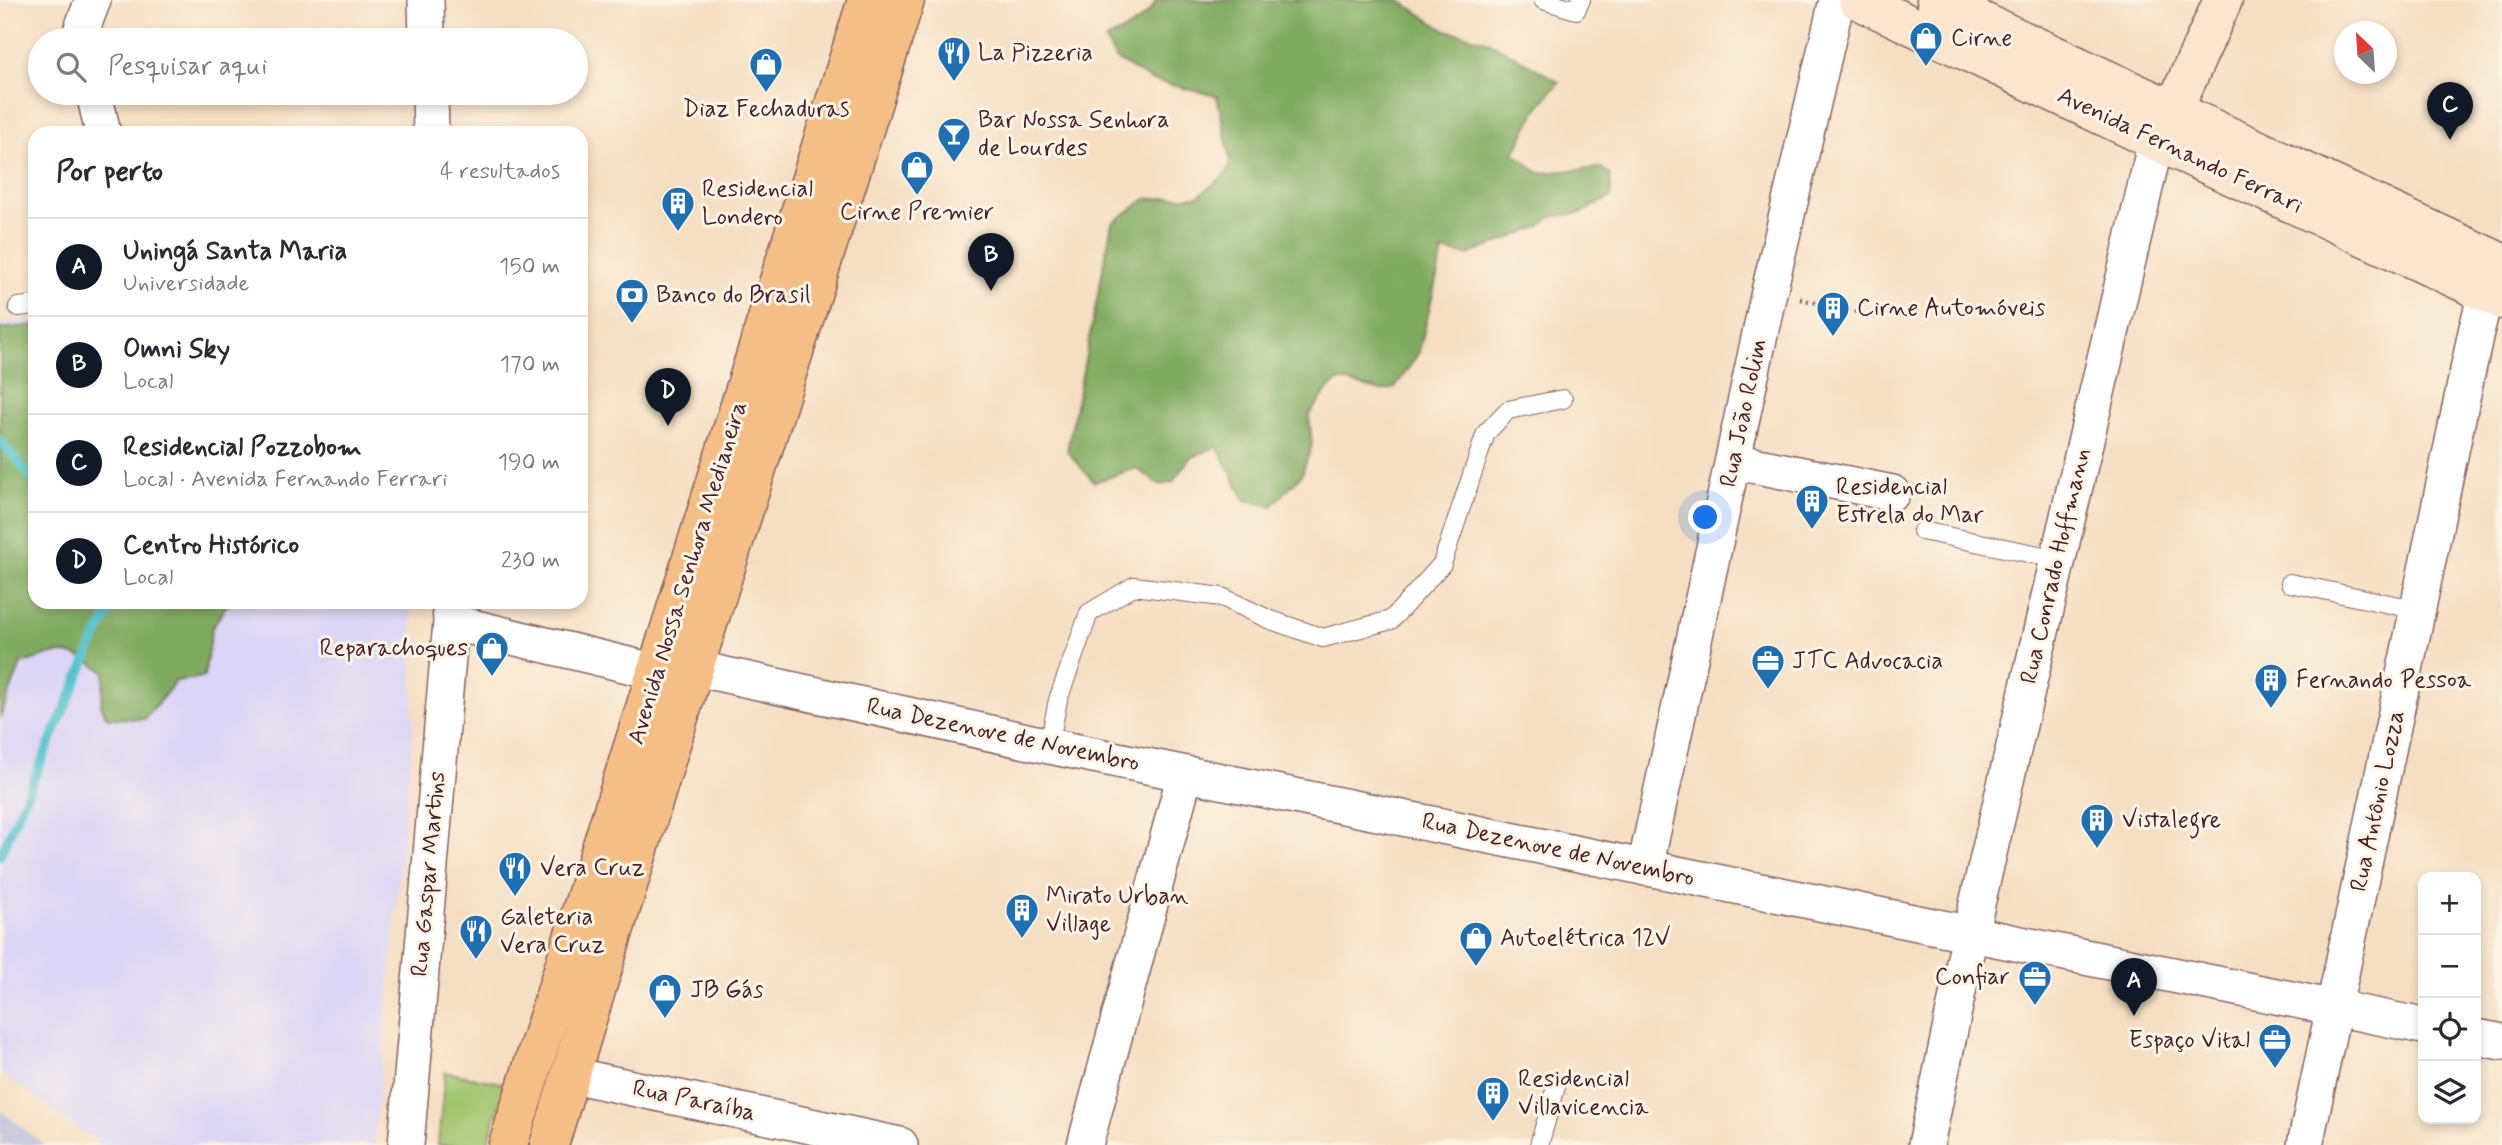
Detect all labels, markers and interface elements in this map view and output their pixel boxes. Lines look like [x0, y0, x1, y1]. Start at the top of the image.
shop icon: Cirne [1907, 19, 1945, 68]
north arrow [2334, 21, 2397, 84]
place label: Cirne [1951, 23, 2012, 54]
search box [28, 28, 588, 105]
restaurant icon: La Pizzeria [935, 34, 973, 83]
place label: La Pizzeria [978, 38, 1093, 69]
shop icon: Diaz Fechaduras [747, 45, 785, 94]
icon: search [52, 48, 90, 86]
text: Pesquisar aqui [108, 50, 267, 84]
street label: Avenida Fernando Ferrari [2052, 80, 2308, 222]
pin: C [2427, 82, 2473, 140]
place label: Diaz Fechaduras [683, 94, 849, 125]
place label: Bar Nossa Senhora de Lourdes [978, 105, 1170, 164]
bar icon: Bar Nossa Senhora de Lourdes [935, 115, 973, 164]
shop icon: Cirne Premier [898, 148, 936, 197]
text: Por perto [56, 152, 163, 191]
text: 4 resultados [440, 157, 560, 187]
place label: Residencial Londero [702, 174, 813, 233]
building icon: Residencial Londero [659, 184, 697, 233]
place label: Cirne Premier [840, 197, 994, 228]
pin: B [968, 233, 1014, 291]
text: Uningá Santa Maria [123, 235, 347, 269]
text: A [71, 252, 87, 282]
text: 150 m [499, 252, 560, 282]
text: Universidade [123, 269, 249, 299]
bank icon: Banco do Brasil [613, 276, 651, 325]
place label: Banco do Brasil [656, 280, 811, 311]
building icon: Cirne Automóveis [1814, 289, 1852, 338]
place label: Cirne Automóveis [1857, 293, 2046, 324]
text: Omni Sky [123, 333, 230, 367]
street label: Rua João Rolim [1713, 336, 1775, 490]
text: B [72, 350, 86, 380]
text: 170 m [500, 350, 560, 380]
text: Local [123, 367, 173, 397]
pin: D [645, 368, 691, 426]
street label: Avenida Nossa Senhora Medianeira [621, 398, 755, 748]
text: Residencial Pozzobom [123, 431, 362, 465]
street label: Rua Conrado Hoffmann [2014, 445, 2098, 687]
text: C [71, 448, 87, 478]
text: 190 m [498, 448, 560, 478]
text: Local · Avenida Fernando Ferrari [123, 465, 448, 495]
place label: Residencial Estrela do Mar [1836, 472, 1984, 531]
building icon: Residencial Estrela do Mar [1793, 482, 1831, 531]
your location [1688, 500, 1722, 534]
text: Centro Histórico [123, 529, 299, 563]
text: D [71, 546, 87, 576]
text: 230 m [501, 546, 560, 576]
text: Local [123, 563, 173, 593]
shop icon: Reparachoques [473, 629, 511, 678]
place label: Reparachoques [319, 633, 468, 664]
office icon: JTC Advocacia [1749, 642, 1787, 691]
place label: JTC Advocacia [1792, 646, 1943, 677]
building icon: Fernando Pessoa [2252, 661, 2290, 710]
place label: Fernando Pessoa [2296, 665, 2472, 696]
street label: Rua Dezenove de Novembro [864, 691, 1142, 779]
street label: Rua Antônio Lozza [2344, 707, 2412, 895]
street label: Rua Gaspar Martins [405, 770, 453, 978]
building icon: Vistalegre [2078, 801, 2116, 850]
place label: Vistalegre [2122, 805, 2221, 839]
street label: Rua Dezenove de Novembro [1419, 806, 1697, 894]
restaurant icon: Vera Cruz [496, 849, 534, 898]
place label: Vera Cruz [540, 853, 645, 884]
map controls [2418, 872, 2481, 1124]
button: + [2418, 872, 2481, 935]
place label: Mirato Urban Village [1046, 881, 1189, 940]
building icon: Mirato Urban Village [1003, 891, 1041, 940]
place label: Galeteria Vera Cruz [500, 902, 605, 961]
restaurant icon: Galeteria Vera Cruz [457, 912, 495, 961]
shop icon: Autoelétrica 12V [1457, 919, 1495, 968]
place label: Autoelétrica 12V [1500, 923, 1671, 954]
button: − [2418, 935, 2481, 998]
office icon: Confiar [2016, 958, 2054, 1007]
pin: A [2111, 958, 2157, 1016]
place label: Confiar [1935, 962, 2010, 993]
shop icon: JB Gás [646, 971, 684, 1020]
place label: JB Gás [690, 975, 764, 1006]
button: locate [2418, 998, 2481, 1061]
office icon: Espaço Vital [2256, 1021, 2294, 1070]
place label: Espaço Vital [2129, 1025, 2250, 1056]
button: layers [2418, 1061, 2481, 1124]
place label: Residencial Villavicencia [1518, 1064, 1649, 1123]
street label: Rua Paraíba [630, 1073, 758, 1129]
building icon: Residencial Villavicencia [1474, 1074, 1512, 1123]

